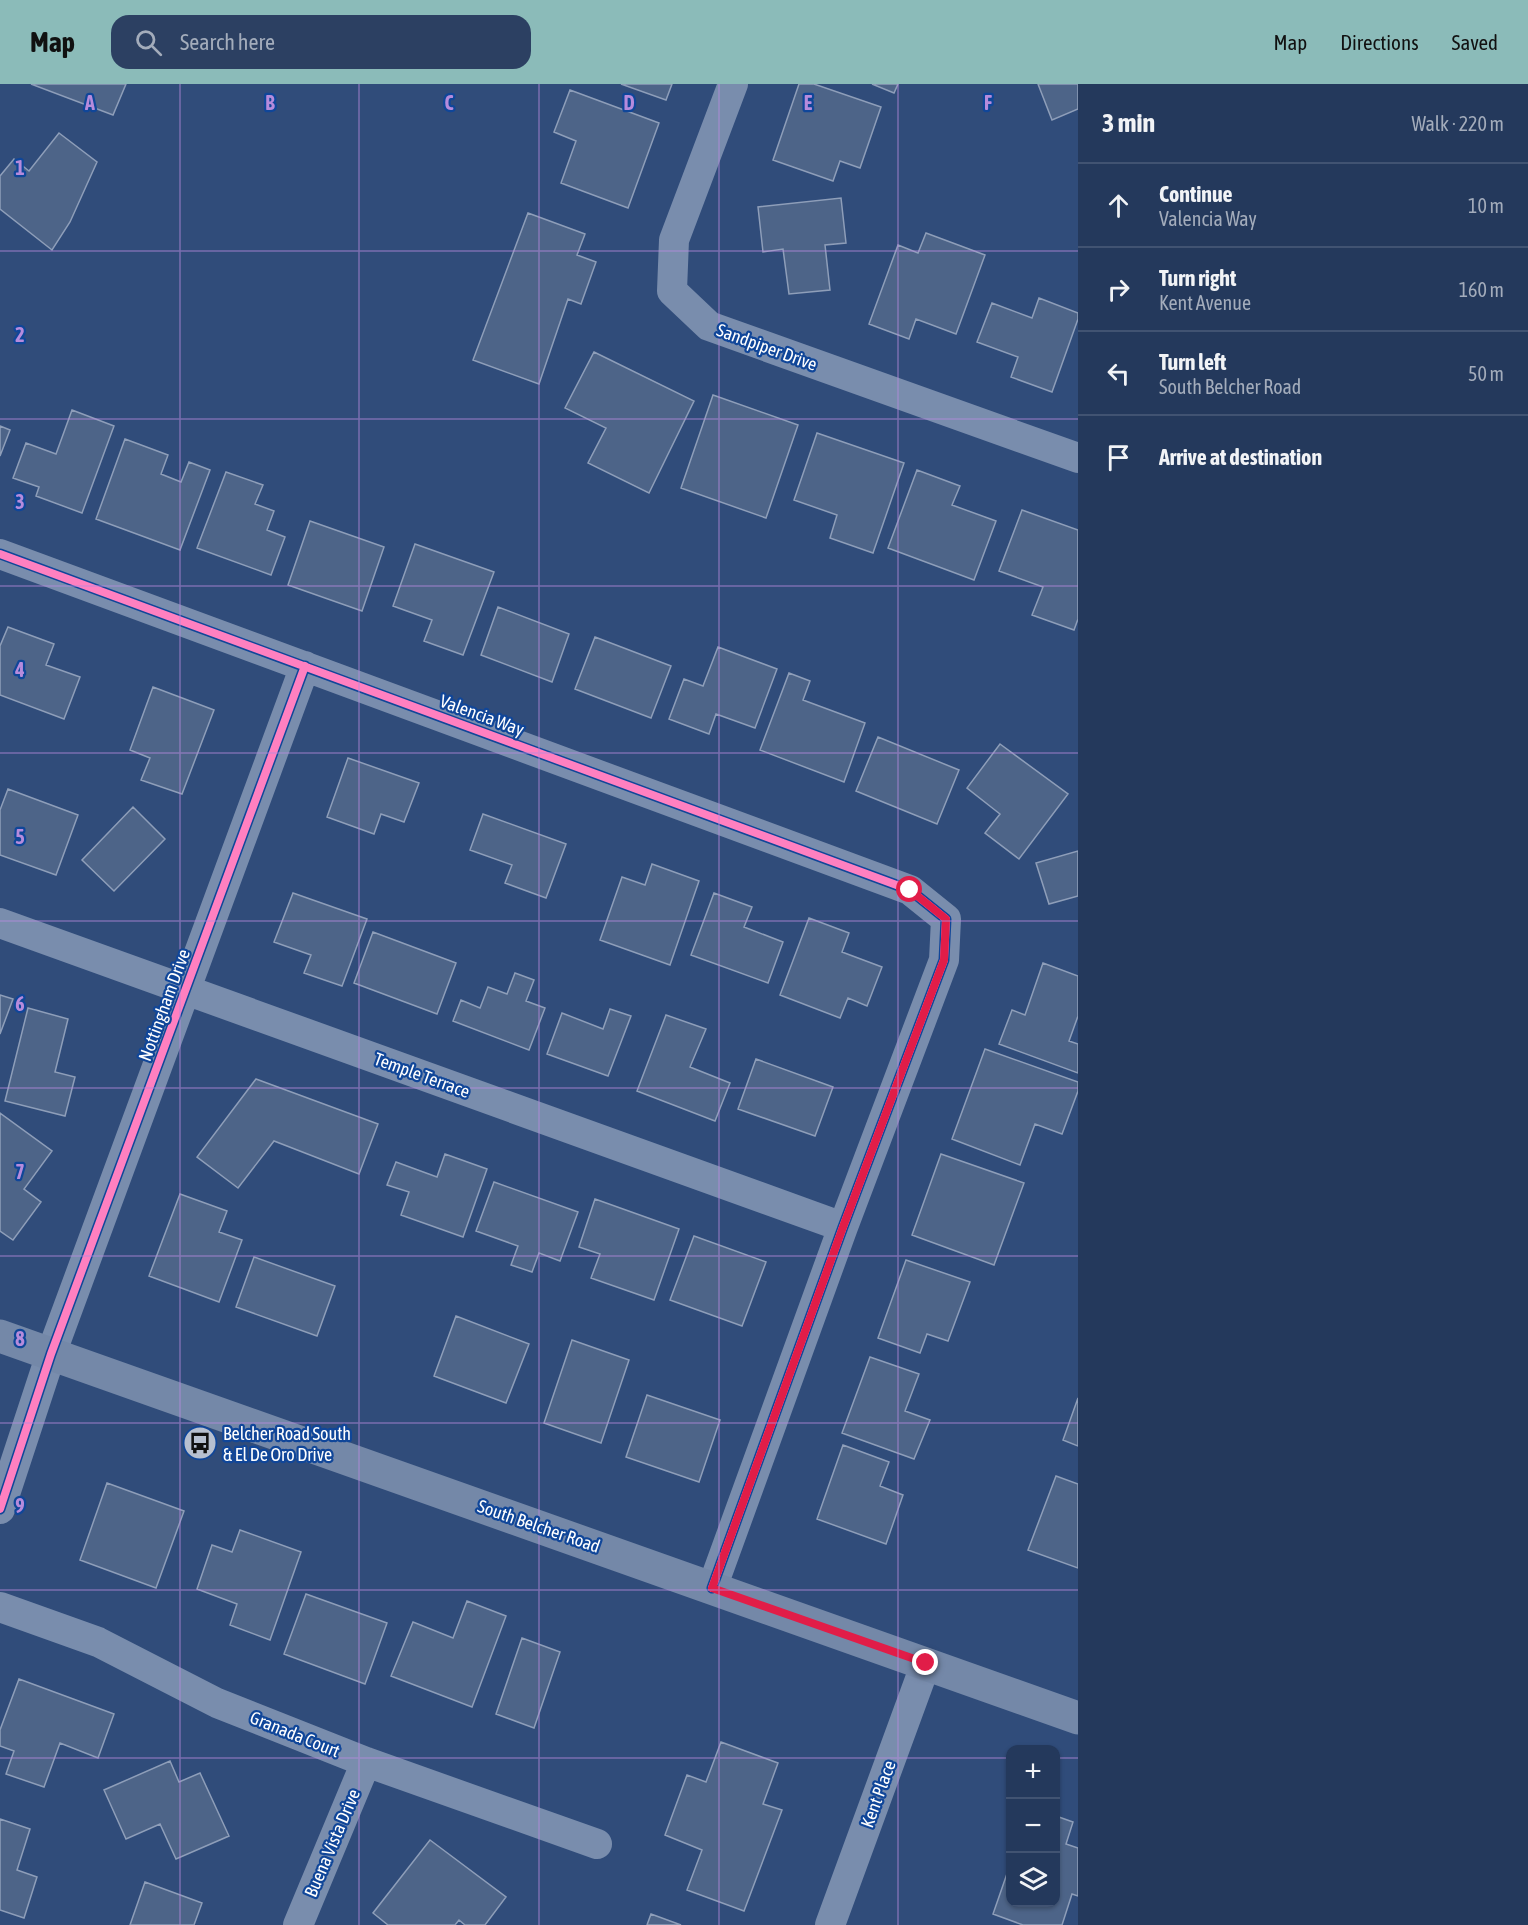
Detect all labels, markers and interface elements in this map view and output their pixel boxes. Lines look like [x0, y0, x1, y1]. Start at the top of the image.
search box [111, 15, 531, 69]
text: Map [30, 26, 75, 58]
icon: search [132, 26, 165, 59]
text: Search here [180, 29, 275, 55]
text: Map [1273, 30, 1307, 54]
text: Directions [1340, 30, 1419, 54]
text: Saved [1452, 30, 1498, 54]
text: A [84, 91, 95, 114]
text: B [265, 91, 275, 114]
text: C [445, 91, 454, 114]
text: D [623, 91, 635, 114]
text: E [804, 91, 813, 114]
text: F [984, 91, 992, 114]
text: 3 min [1102, 108, 1155, 138]
text: Walk · 220 m [1412, 112, 1504, 135]
text: 1 [15, 156, 25, 179]
text: Continue [1159, 181, 1233, 207]
icon: ahead [1102, 189, 1135, 222]
text: 10 m [1468, 194, 1504, 217]
text: Valencia Way [1159, 207, 1257, 230]
text: Turn right [1159, 265, 1236, 291]
icon: right [1102, 273, 1135, 306]
text: 160 m [1459, 278, 1504, 301]
text: Kent Avenue [1159, 291, 1251, 314]
street label: Sandpiper Drive [714, 319, 820, 375]
text: 2 [15, 323, 25, 346]
text: Turn left [1159, 349, 1226, 375]
icon: left [1102, 357, 1135, 390]
text: 50 m [1468, 362, 1504, 385]
text: South Belcher Road [1159, 375, 1301, 398]
icon: arrive [1102, 441, 1135, 474]
text: Arrive at destination [1159, 444, 1322, 470]
text: 3 [15, 490, 25, 513]
text: 4 [14, 658, 25, 681]
street label: Valencia Way [437, 690, 527, 740]
text: 5 [15, 825, 25, 848]
route start [896, 876, 922, 902]
street label: Nottingham Drive [134, 946, 194, 1064]
text: 6 [15, 992, 25, 1015]
street label: Temple Terrace [371, 1048, 473, 1102]
text: 7 [15, 1160, 25, 1183]
text: 8 [15, 1327, 25, 1350]
place label: Belcher Road South & El De Oro Drive [223, 1423, 351, 1465]
bus stop icon: Belcher Road South & El De Oro Drive [182, 1425, 218, 1461]
text: 9 [15, 1494, 25, 1517]
street label: South Belcher Road [475, 1495, 603, 1557]
route end [912, 1649, 938, 1675]
street label: Granada Court [247, 1706, 343, 1762]
map controls [1006, 1745, 1060, 1907]
button: + [1006, 1745, 1060, 1799]
street label: Kent Place [856, 1758, 900, 1830]
street label: Buena Vista Drive [300, 1786, 364, 1900]
button: − [1006, 1799, 1060, 1853]
button: layers [1006, 1853, 1060, 1907]

